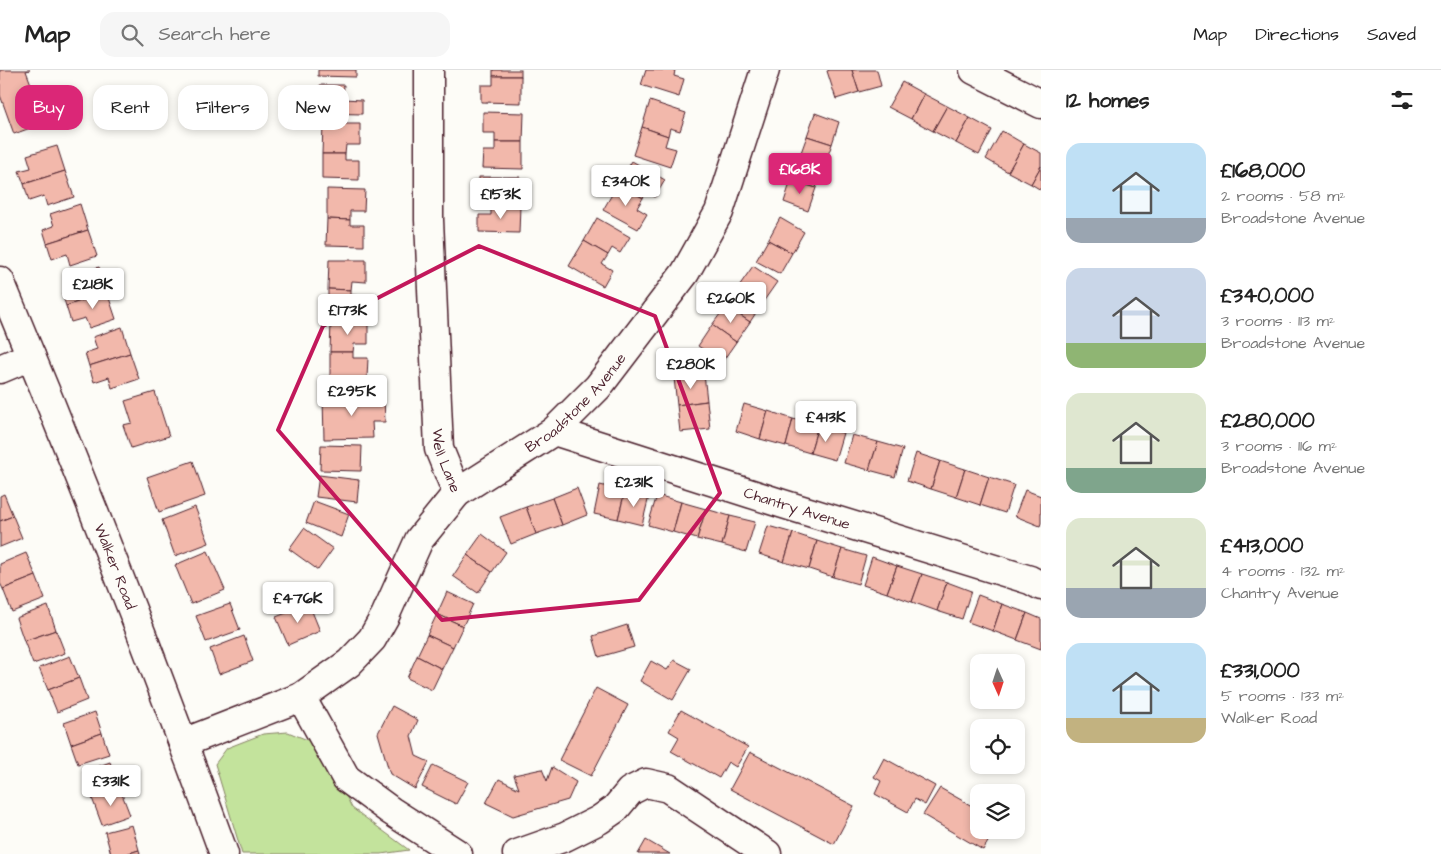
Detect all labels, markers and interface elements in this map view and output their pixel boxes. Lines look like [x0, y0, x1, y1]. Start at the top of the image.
search box [100, 12, 450, 57]
text: Map [25, 18, 70, 52]
icon: search [118, 21, 146, 49]
text: Search here [158, 21, 271, 48]
text: Map [1193, 22, 1227, 47]
text: Directions [1255, 22, 1339, 47]
text: Saved [1367, 22, 1416, 47]
chip: Buy [15, 85, 83, 130]
chip: Rent [93, 85, 168, 130]
chip: Filters [178, 85, 268, 130]
chip: New [278, 85, 349, 130]
text: 12 homes [1066, 86, 1150, 115]
icon: filters [1388, 86, 1416, 114]
pin: £168K [765, 152, 835, 195]
text: £168,000 [1221, 156, 1305, 185]
text: £168K [780, 158, 820, 180]
icon: home [1106, 163, 1166, 223]
pin: £340K [591, 164, 661, 207]
text: £340K [602, 170, 650, 192]
pin: £153K [466, 178, 536, 220]
text: £153K [481, 183, 521, 205]
text: 2 rooms · 58 m² [1221, 185, 1346, 207]
text: Broadstone Avenue [1221, 207, 1365, 229]
pin: £218K [58, 268, 128, 310]
text: £218K [73, 273, 113, 295]
text: £340,000 [1221, 281, 1314, 310]
pin: £260K [696, 282, 766, 324]
text: £260K [707, 287, 755, 309]
icon: home [1106, 288, 1166, 348]
pin: £173K [313, 294, 383, 336]
text: £173K [329, 299, 367, 321]
text: 3 rooms · 113 m² [1221, 310, 1335, 332]
text: Broadstone Avenue [1221, 332, 1365, 354]
pin: £280K [656, 348, 726, 390]
street label: Broadstone Avenue [521, 349, 631, 457]
text: £280K [667, 353, 715, 375]
pin: £295K [317, 374, 387, 417]
text: £295K [328, 380, 376, 402]
pin: £413K [791, 400, 861, 443]
text: £413K [806, 406, 846, 428]
text: £280,000 [1221, 406, 1315, 435]
icon: home [1106, 413, 1166, 473]
street label: Well Lane [428, 428, 466, 496]
text: 3 rooms · 116 m² [1221, 435, 1337, 457]
text: Broadstone Avenue [1221, 457, 1365, 479]
pin: £231K [599, 466, 669, 508]
text: £231K [615, 471, 653, 493]
street label: Chantry Avenue [741, 482, 853, 535]
street label: Walker Road [89, 521, 142, 613]
text: £413,000 [1221, 531, 1303, 560]
icon: home [1106, 538, 1166, 598]
text: 4 rooms · 132 m² [1221, 560, 1345, 582]
pin: £476K [263, 582, 333, 624]
text: Chantry Avenue [1221, 582, 1339, 604]
text: £476K [273, 587, 323, 609]
north arrow [970, 654, 1025, 709]
map controls [970, 654, 1025, 839]
text: £331,000 [1221, 656, 1300, 685]
icon: home [1106, 663, 1166, 723]
text: 5 rooms · 133 m² [1221, 685, 1344, 707]
text: Walker Road [1221, 707, 1317, 729]
button: locate [970, 719, 1025, 774]
pin: £331K [76, 764, 146, 807]
text: £331K [93, 770, 129, 792]
button: layers [970, 784, 1025, 839]

